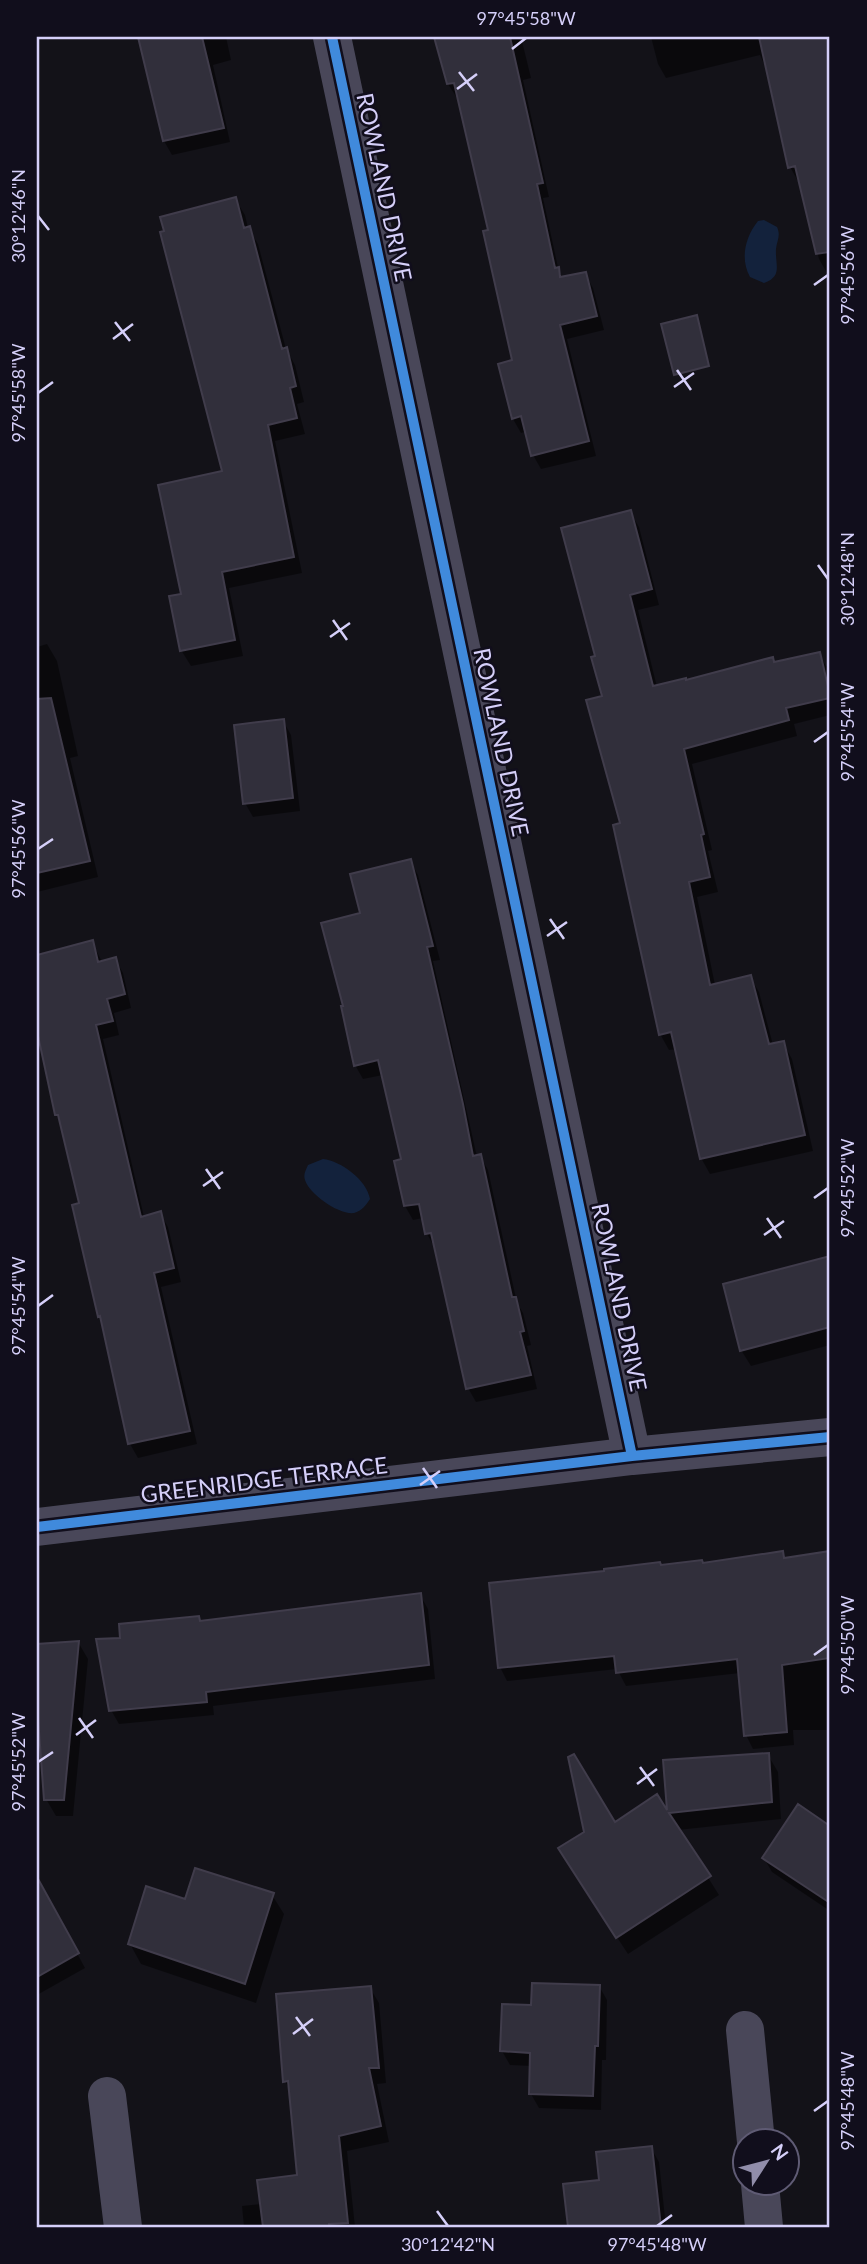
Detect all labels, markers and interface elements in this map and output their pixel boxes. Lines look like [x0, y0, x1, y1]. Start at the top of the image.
text: 97°45'58"W [476, 7, 576, 29]
street label: ROWLAND DRIVE [351, 90, 419, 284]
text: 30°12'46"N [7, 169, 29, 263]
text: 97°45'56"W [836, 225, 858, 325]
text: 97°45'58"W [7, 343, 29, 443]
text: 30°12'48"N [836, 532, 858, 626]
street label: ROWLAND DRIVE [468, 645, 536, 839]
text: 97°45'54"W [836, 682, 858, 782]
text: 97°45'56"W [7, 799, 29, 899]
text: 97°45'52"W [836, 1138, 858, 1238]
street label: ROWLAND DRIVE [586, 1200, 654, 1394]
text: 97°45'54"W [7, 1256, 29, 1356]
street label: GREENRIDGE TERRACE [139, 1450, 389, 1508]
text: 97°45'50"W [836, 1595, 858, 1695]
text: 97°45'52"W [7, 1712, 29, 1812]
text: 97°45'48"W [836, 2051, 858, 2151]
north arrow [730, 2128, 800, 2198]
text: N [767, 2139, 794, 2164]
text: 30°12'42"N [401, 2233, 495, 2255]
text: 97°45'48"W [607, 2233, 707, 2255]

